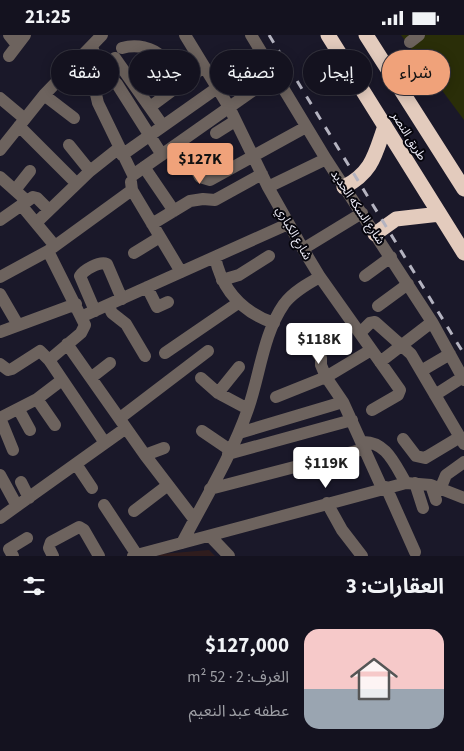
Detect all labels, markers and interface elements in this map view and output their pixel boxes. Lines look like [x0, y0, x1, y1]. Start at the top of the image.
text: 21:25 [25, 4, 71, 31]
chip: شقة [51, 50, 119, 95]
chip: جديد [129, 50, 200, 95]
chip: تصفية [210, 50, 293, 95]
chip: إيجار [303, 50, 372, 95]
chip: شراء [382, 50, 450, 95]
street label: طريق النصر [386, 108, 430, 164]
pin: $127K [165, 143, 235, 185]
text: $127K [178, 148, 222, 170]
street label: شارع السكه الحديد [326, 167, 389, 248]
street label: شارع الكباري [271, 203, 316, 263]
pin: $118K [284, 323, 354, 365]
text: $118K [297, 328, 341, 350]
pin: $119K [291, 447, 361, 489]
text: $119K [304, 452, 348, 474]
text: العقارات: 3 [346, 571, 444, 601]
icon: filters [20, 572, 48, 600]
text: $127,000 [205, 630, 289, 660]
icon: home [344, 649, 404, 709]
text: الغرف: 2 · 52 m² [187, 666, 289, 688]
text: عطفه عبد النعيم [189, 700, 289, 722]

